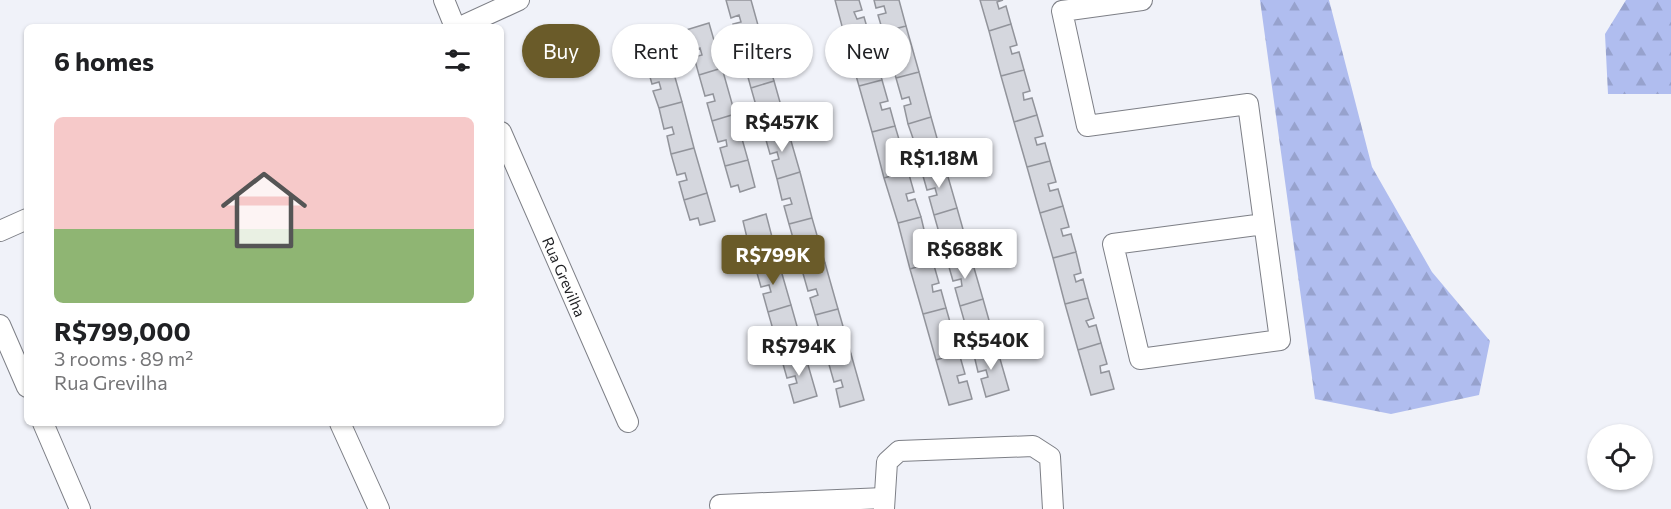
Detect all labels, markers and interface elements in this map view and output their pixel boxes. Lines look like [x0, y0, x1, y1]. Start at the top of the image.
chip: Buy [522, 24, 600, 78]
chip: Rent [612, 24, 699, 78]
chip: Filters [711, 24, 813, 78]
chip: New [825, 24, 911, 78]
icon: filters [441, 44, 474, 77]
text: 6 homes [54, 45, 154, 76]
pin: R$457K [733, 102, 831, 153]
text: R$457K [745, 109, 819, 133]
pin: R$1.18M [884, 138, 994, 189]
text: R$1.18M [900, 145, 978, 169]
icon: home [210, 156, 318, 264]
pin: R$688K [916, 229, 1014, 280]
street label: Rua Grevilha [539, 234, 590, 319]
pin: R$799K [724, 235, 822, 286]
text: R$688K [927, 236, 1003, 260]
text: R$799K [736, 242, 810, 266]
text: R$799,000 [54, 315, 191, 346]
pin: R$540K [942, 320, 1040, 371]
pin: R$794K [750, 326, 848, 377]
text: R$540K [953, 327, 1029, 351]
text: R$794K [762, 333, 836, 357]
text: 3 rooms · 89 m² [54, 346, 193, 370]
text: Rua Grevilha [54, 370, 168, 394]
map controls [1587, 424, 1653, 490]
button: locate [1587, 424, 1653, 490]

